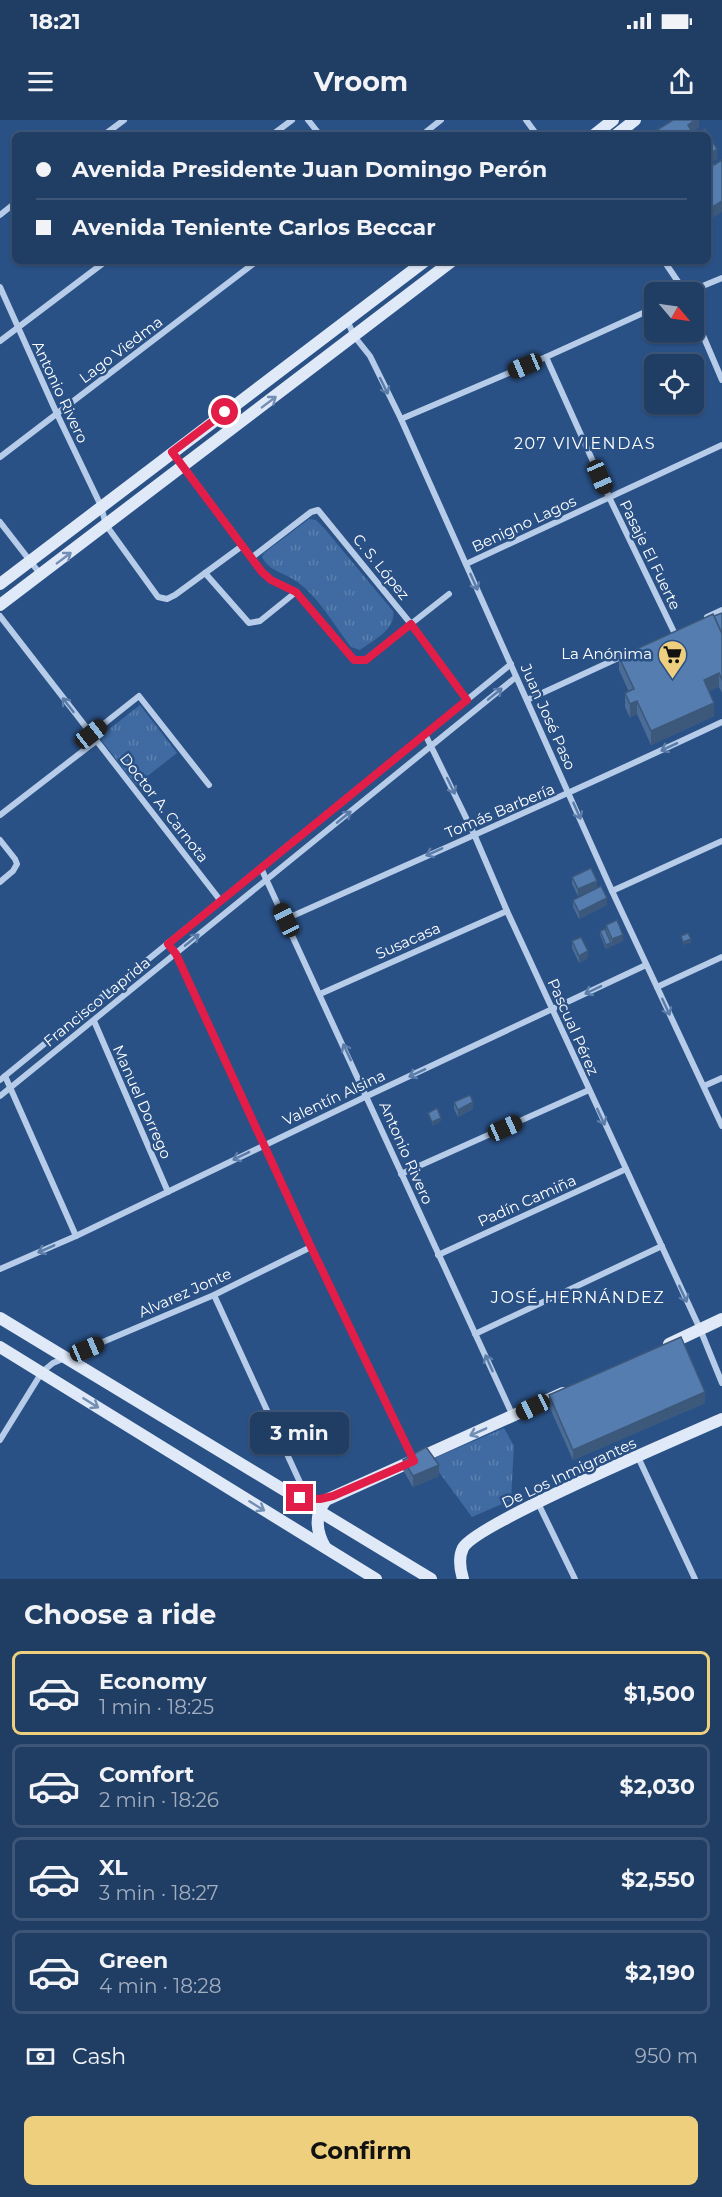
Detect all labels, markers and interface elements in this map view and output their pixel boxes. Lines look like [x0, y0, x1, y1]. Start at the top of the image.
text: 18:21 [30, 8, 81, 35]
icon: menu [24, 65, 57, 98]
text: Vroom [314, 65, 408, 98]
icon: share [665, 65, 698, 98]
text: Avenida Presidente Juan Domingo Perón [72, 156, 547, 183]
text: Avenida Teniente Carlos Beccar [72, 214, 436, 241]
north arrow [644, 282, 704, 342]
map controls [644, 282, 704, 414]
street label: Lago Viedma [75, 312, 166, 387]
street label: Antonio Rivero [28, 338, 92, 446]
car [505, 351, 545, 381]
button: locate [644, 354, 704, 414]
one-way arrow [379, 376, 391, 394]
one-way arrow [261, 395, 277, 408]
route start [211, 398, 238, 425]
district label: 207 VIVIENDAS [514, 434, 656, 453]
car [584, 457, 616, 497]
street label: Benigno Lagos [469, 491, 579, 556]
street label: Pasaje El Fuerte [616, 497, 685, 613]
street label: C. S. López [349, 530, 414, 604]
one-way arrow [55, 551, 71, 564]
one-way arrow [469, 573, 480, 591]
supermarket icon: La Anónima [657, 638, 689, 680]
place label: La Anónima [561, 644, 652, 663]
street label: Juan José Paso [516, 660, 580, 773]
one-way arrow [487, 687, 502, 701]
one-way arrow [62, 697, 75, 713]
car [71, 716, 111, 752]
one-way arrow [661, 742, 679, 754]
street label: Doctor A. Carnota [116, 749, 213, 866]
one-way arrow [445, 777, 457, 795]
street label: Tomás Barbería [442, 779, 557, 842]
one-way arrow [572, 801, 583, 819]
one-way arrow [335, 810, 351, 823]
one-way arrow [425, 847, 443, 859]
car [270, 900, 302, 940]
street label: Susacasa [372, 918, 443, 963]
one-way arrow [184, 934, 200, 947]
street label: Francisco Laprida [39, 953, 154, 1050]
street label: Pascual Pérez [544, 975, 603, 1079]
one-way arrow [585, 985, 603, 997]
one-way arrow [661, 998, 673, 1016]
street label: Manuel Dorrego [109, 1042, 176, 1162]
one-way arrow [340, 1044, 352, 1062]
street label: Valentín Alsina [279, 1065, 388, 1130]
one-way arrow [408, 1067, 426, 1079]
street label: Antonio Rivero [375, 1098, 438, 1207]
one-way arrow [596, 1107, 608, 1125]
car [485, 1112, 525, 1144]
one-way arrow [232, 1151, 250, 1163]
street label: Padín Camiña [475, 1170, 579, 1231]
one-way arrow [37, 1244, 55, 1255]
street label: Alvarez Jonte [135, 1264, 234, 1322]
one-way arrow [678, 1284, 690, 1302]
district label: JOSÉ HERNÁNDEZ [490, 1288, 665, 1307]
car [67, 1334, 107, 1364]
one-way arrow [482, 1355, 494, 1373]
car [513, 1391, 553, 1423]
one-way arrow [83, 1397, 100, 1410]
callout: 3 min [250, 1411, 350, 1453]
text: 3 min [270, 1421, 329, 1445]
one-way arrow [470, 1427, 488, 1438]
street label: De Los Inmigrantes [499, 1433, 639, 1512]
route end [286, 1484, 313, 1511]
one-way arrow [248, 1500, 265, 1512]
text: Choose a ride [24, 1598, 216, 1631]
icon: car [27, 1666, 81, 1720]
text: Economy [99, 1668, 207, 1695]
text: $1,500 [624, 1680, 695, 1707]
text: 1 min · 18:25 [99, 1695, 214, 1719]
icon: car [27, 1759, 81, 1813]
text: Comfort [99, 1761, 194, 1788]
text: $2,030 [620, 1773, 695, 1800]
text: 2 min · 18:26 [99, 1788, 219, 1812]
icon: car [27, 1852, 81, 1906]
text: XL [99, 1854, 128, 1881]
text: $2,550 [621, 1866, 695, 1893]
text: 3 min · 18:27 [99, 1881, 218, 1905]
icon: car [27, 1945, 81, 1999]
text: Green [99, 1947, 168, 1974]
text: $2,190 [625, 1959, 695, 1986]
text: 4 min · 18:28 [99, 1974, 221, 1998]
icon: cash [24, 2040, 57, 2073]
text: Cash [72, 2043, 126, 2070]
text: 950 m [635, 2044, 698, 2068]
button: Confirm [24, 2116, 698, 2185]

